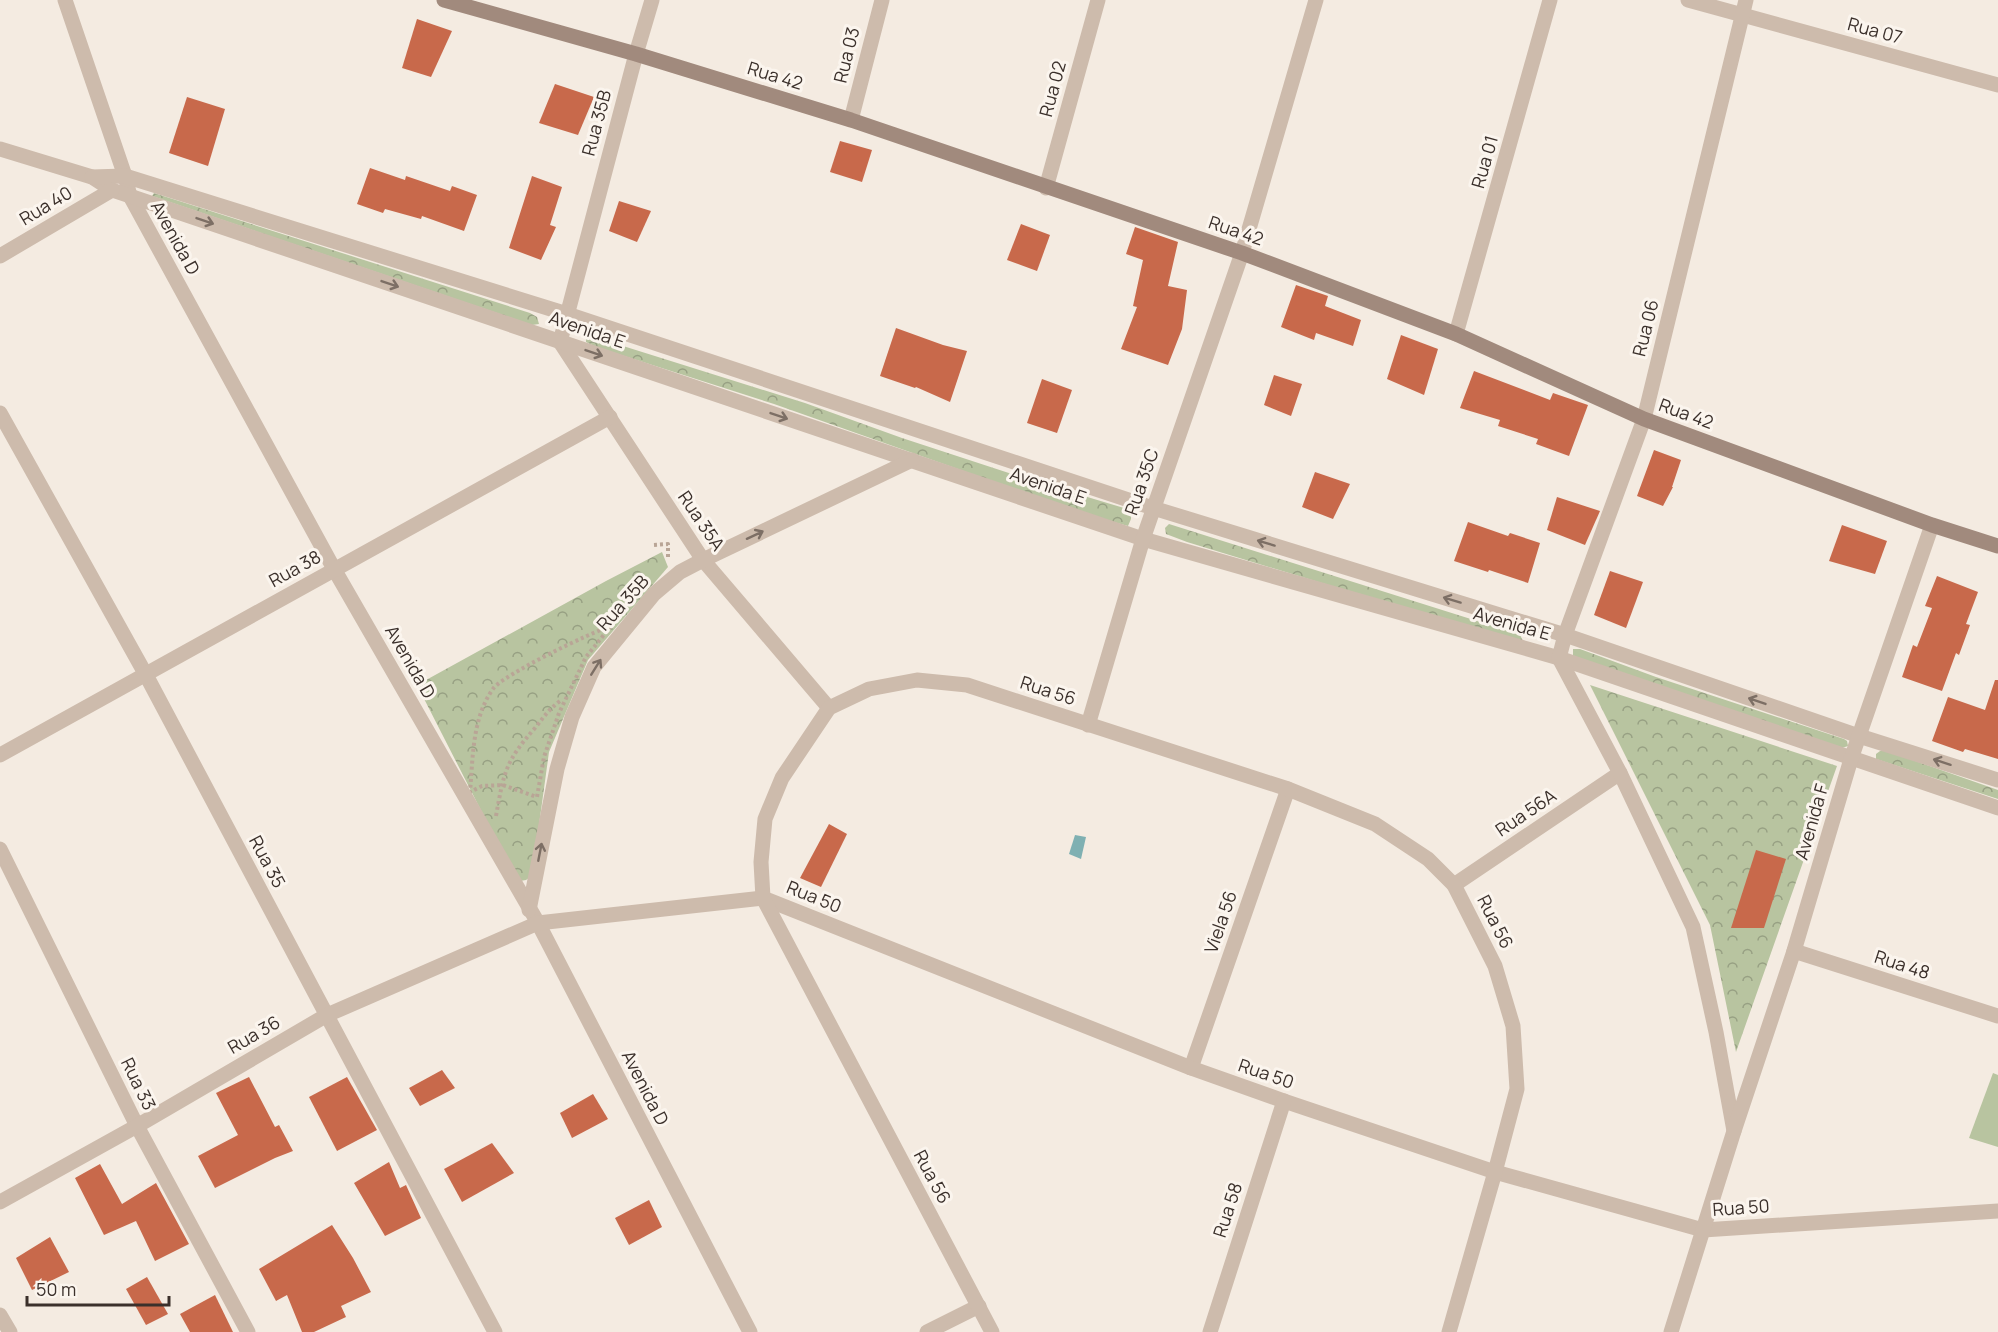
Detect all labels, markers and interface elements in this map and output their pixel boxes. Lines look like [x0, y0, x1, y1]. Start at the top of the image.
street label: Rua 07 [1845, 11, 1905, 49]
street label: Rua 03 [828, 24, 865, 85]
street label: Rua 42 [745, 55, 806, 95]
street label: Rua 02 [1033, 58, 1071, 119]
street label: Rua 35B [576, 87, 616, 158]
street label: Rua 01 [1465, 133, 1503, 191]
street label: Rua 40 [15, 180, 76, 230]
street label: Avenida D [146, 196, 206, 279]
street label: Rua 42 [1206, 210, 1267, 251]
one-way arrow [195, 217, 214, 228]
one-way arrow [380, 279, 399, 290]
street label: Rua 06 [1626, 297, 1664, 359]
street label: Avenida E [546, 305, 629, 353]
one-way arrow [584, 349, 603, 360]
street label: Rua 42 [1656, 392, 1717, 434]
one-way arrow [769, 411, 788, 422]
street label: Rua 35C [1118, 445, 1164, 518]
street label: Avenida E [1007, 461, 1090, 509]
street label: Rua 35A [673, 486, 731, 556]
one-way arrow [746, 528, 764, 540]
one-way arrow [1257, 537, 1276, 548]
street label: Rua 38 [264, 544, 325, 592]
street label: Rua 35B [591, 569, 654, 635]
one-way arrow [1443, 594, 1462, 605]
street label: Avenida E [1471, 601, 1554, 645]
street label: Avenida D [380, 620, 442, 703]
one-way arrow [590, 659, 602, 676]
street label: Rua 56 [1017, 670, 1079, 710]
one-way arrow [1748, 694, 1767, 705]
one-way arrow [1933, 756, 1952, 767]
street label: Avenida F [1789, 781, 1833, 862]
street label: Rua 56A [1490, 783, 1561, 841]
street label: Rua 35 [244, 831, 292, 892]
one-way arrow [535, 843, 546, 863]
street label: Rua 50 [783, 874, 845, 918]
street label: Viela 56 [1198, 887, 1242, 956]
street label: Rua 56 [1472, 891, 1520, 952]
street label: Rua 48 [1872, 944, 1933, 984]
street label: Rua 36 [223, 1010, 284, 1059]
street label: Avenida D [617, 1046, 675, 1129]
street label: Rua 50 [1235, 1052, 1297, 1094]
street label: Rua 33 [116, 1053, 162, 1114]
street label: Rua 56 [909, 1146, 957, 1207]
street label: Rua 58 [1207, 1179, 1247, 1240]
street label: Rua 50 [1712, 1193, 1770, 1221]
scale bar [27, 1269, 170, 1307]
text: 50 m [36, 1277, 76, 1301]

